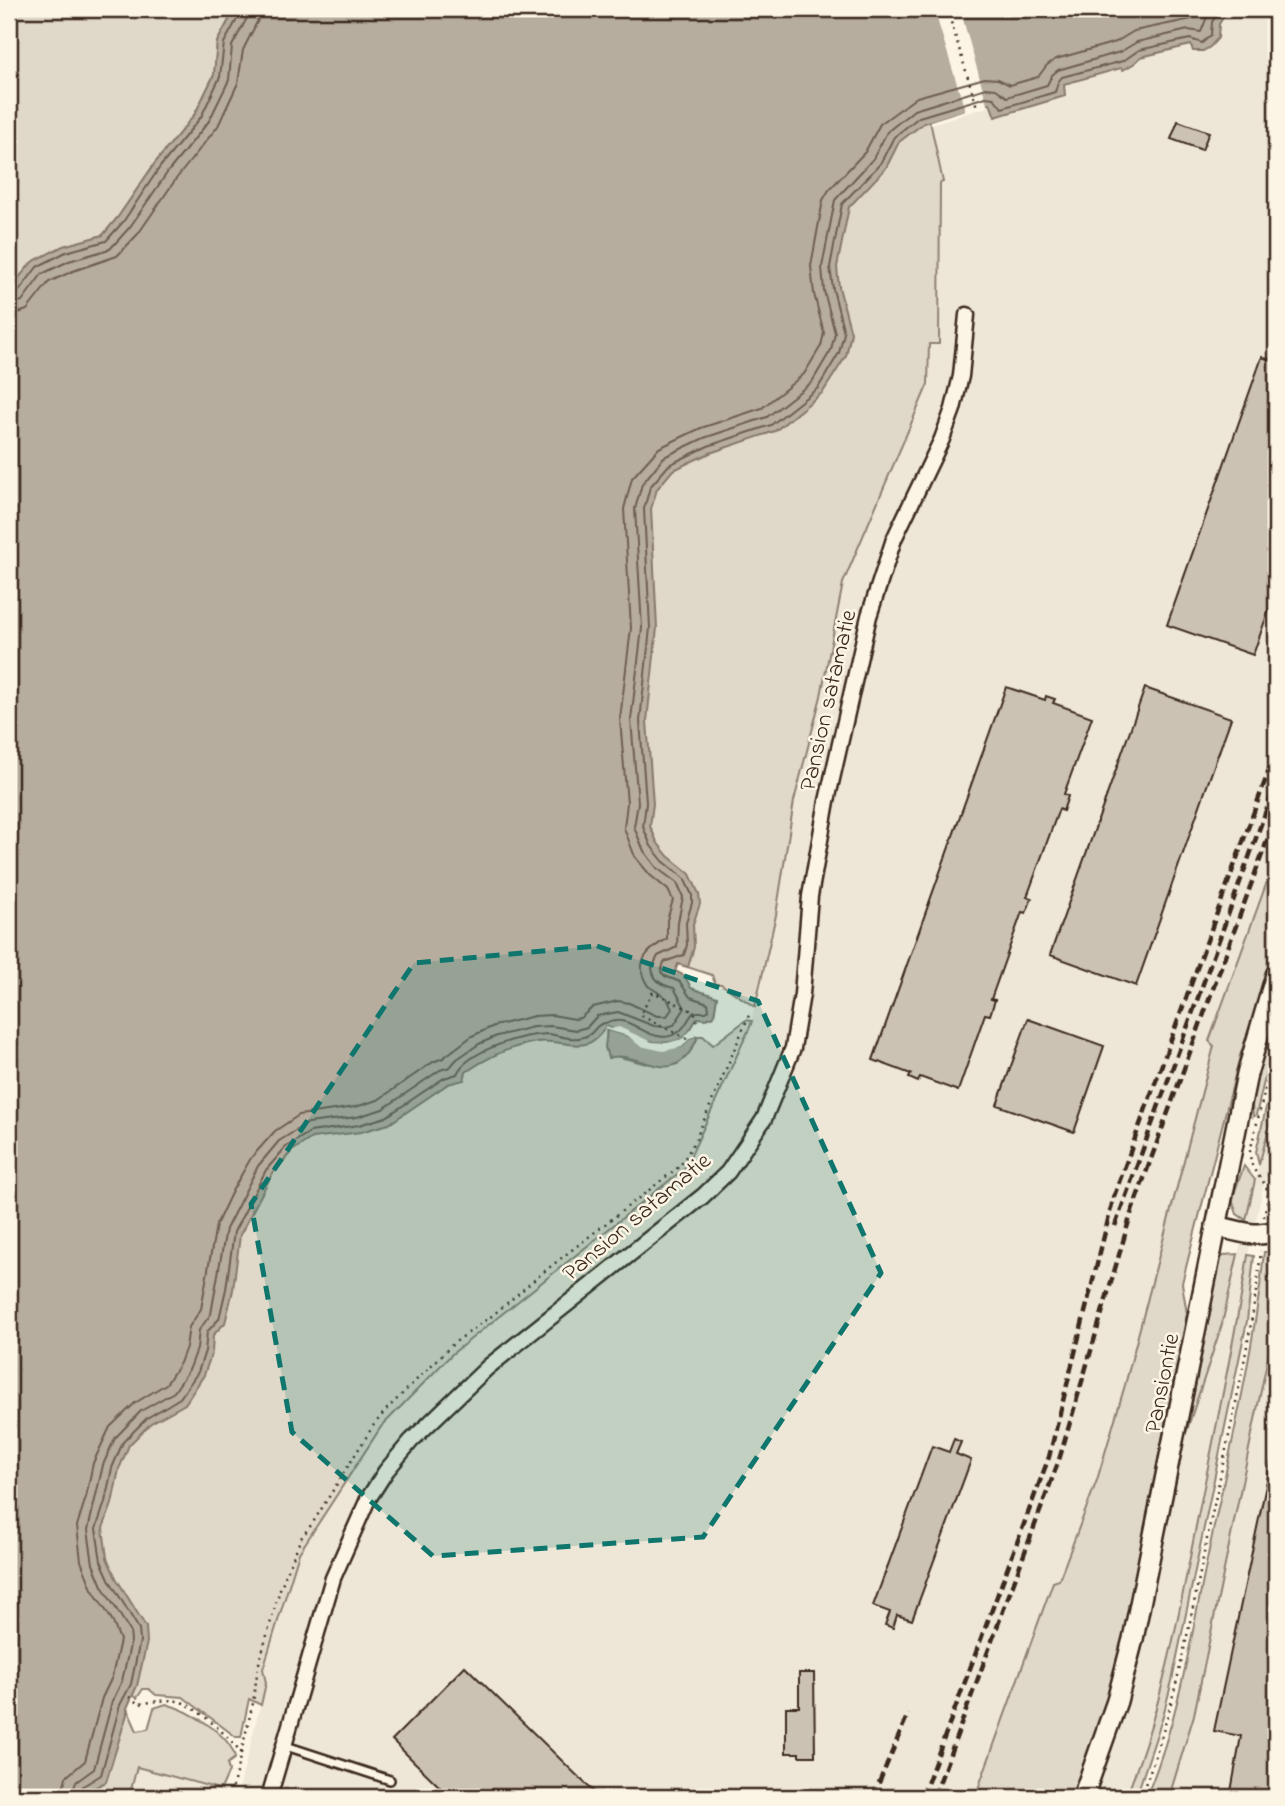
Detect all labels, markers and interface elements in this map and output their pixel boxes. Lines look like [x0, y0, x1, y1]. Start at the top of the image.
street label: Pansion satamatie [792, 606, 867, 795]
street label: Pansion satamatie [555, 1145, 720, 1291]
street label: Pansiontie [1137, 1330, 1190, 1437]

